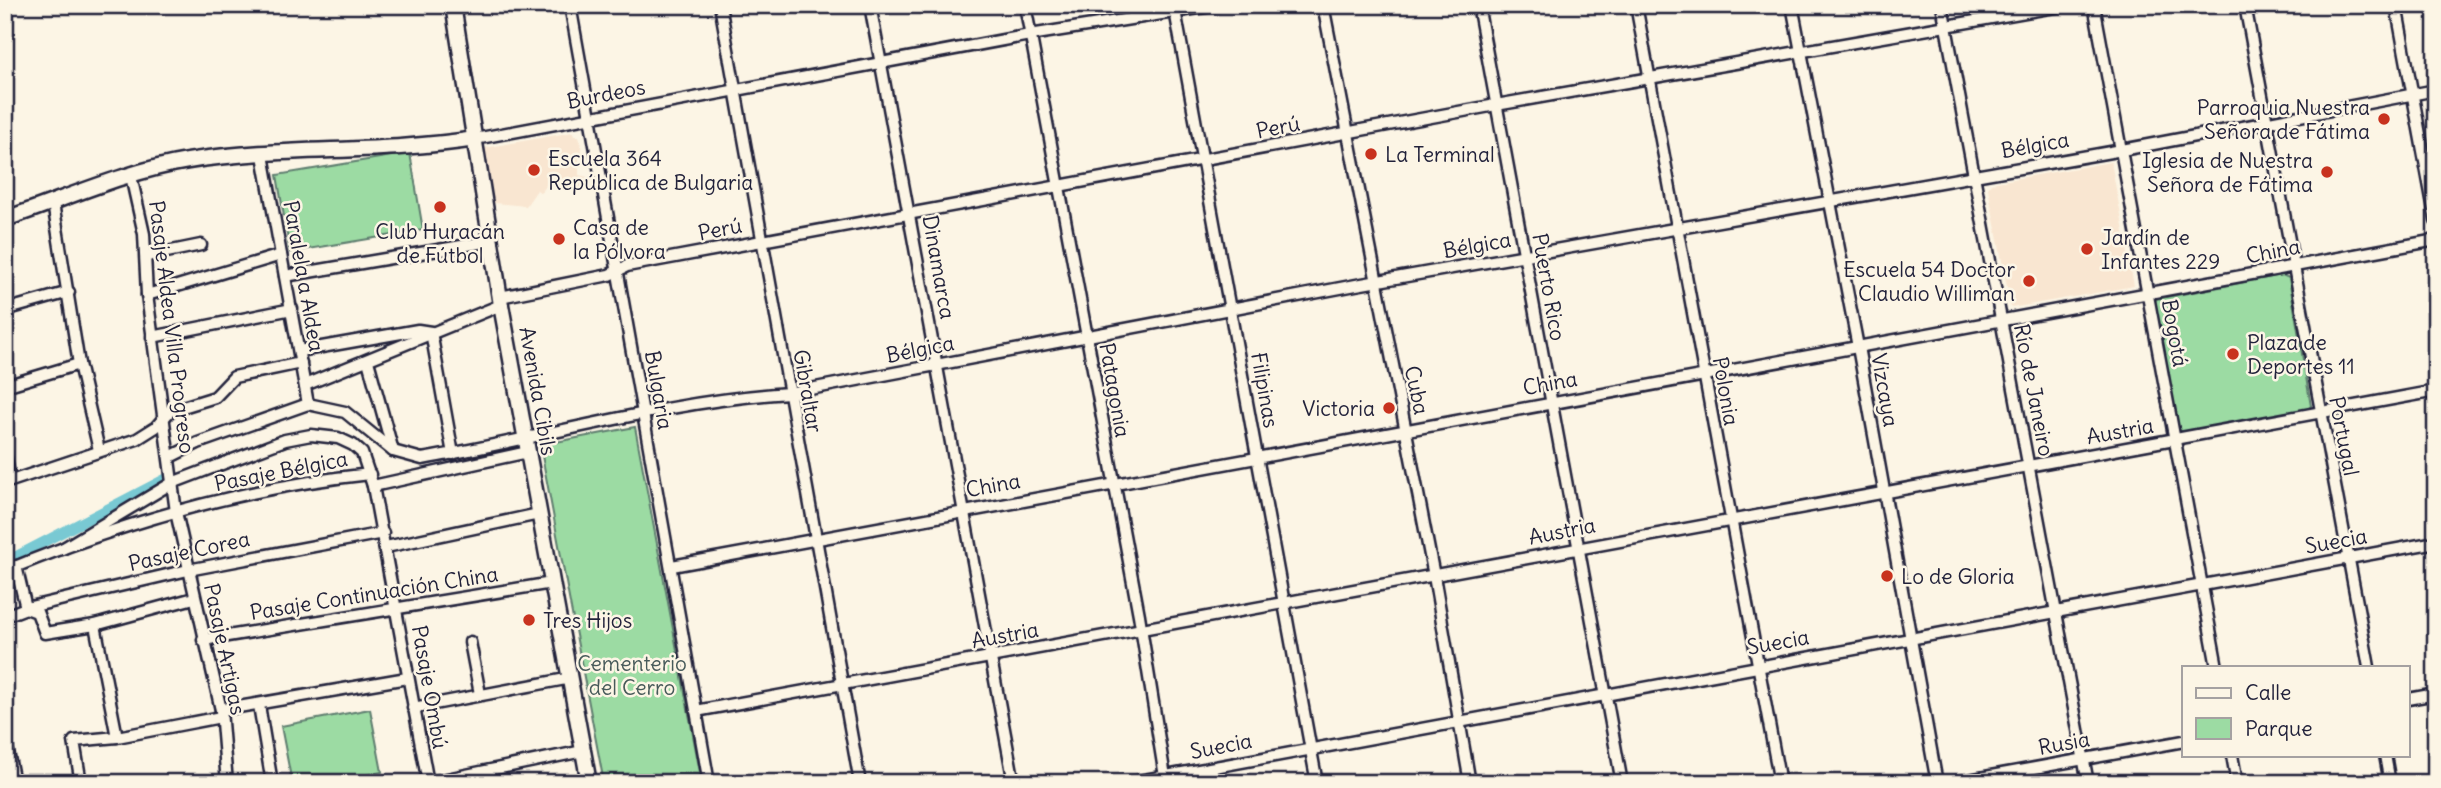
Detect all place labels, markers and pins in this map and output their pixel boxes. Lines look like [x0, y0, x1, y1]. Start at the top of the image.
place label: Parroquia Nuestra Señora de Fátima [2197, 94, 2370, 145]
marker: Parroquia Nuestra Señora de Fátima [2376, 111, 2392, 127]
place label: La Terminal [1385, 141, 1495, 168]
place label: Escuela 364 República de Bulgaria [548, 145, 753, 196]
marker: La Terminal [1363, 146, 1379, 162]
place label: Iglesia de Nuestra Señora de Fátima [2142, 147, 2313, 198]
marker: Escuela 364 República de Bulgaria [526, 162, 542, 178]
marker: Iglesia de Nuestra Señora de Fátima [2319, 164, 2335, 180]
marker: Club Huracán de Fútbol [432, 199, 448, 215]
place label: Casa de la Pólvora [573, 214, 666, 265]
place label: Club Huracán de Fútbol [375, 218, 505, 269]
place label: Jardín de Infantes 229 [2101, 224, 2220, 275]
marker: Casa de la Pólvora [551, 231, 567, 247]
marker: Jardín de Infantes 229 [2079, 241, 2095, 257]
place label: Escuela 54 Doctor Claudio Williman [1843, 256, 2015, 307]
marker: Escuela 54 Doctor Claudio Williman [2021, 273, 2037, 289]
place label: Plaza de Deportes 11 [2247, 329, 2355, 380]
marker: Plaza de Deportes 11 [2225, 346, 2241, 362]
place label: Victoria [1302, 395, 1375, 422]
marker: Victoria [1381, 400, 1397, 416]
place label: Lo de Gloria [1901, 563, 2014, 590]
marker: Lo de Gloria [1879, 568, 1895, 584]
place label: Tres Hijos [543, 607, 632, 634]
marker: Tres Hijos [521, 612, 537, 628]

